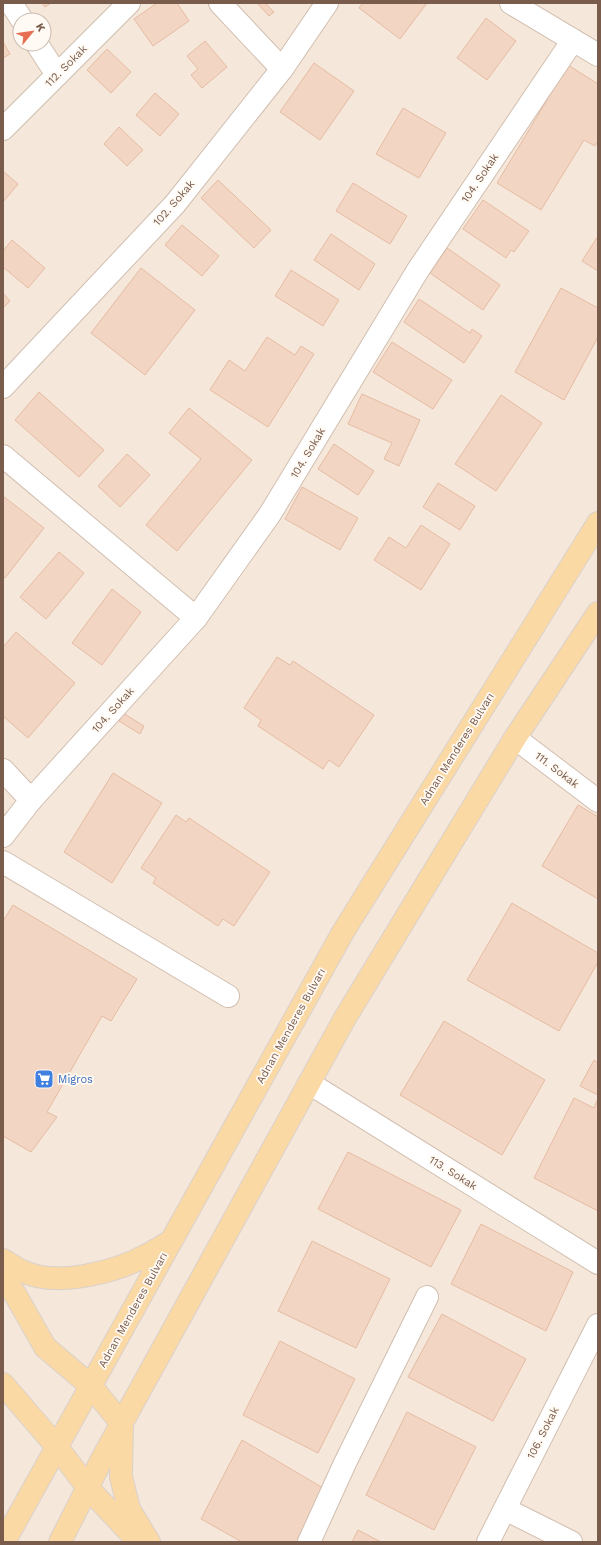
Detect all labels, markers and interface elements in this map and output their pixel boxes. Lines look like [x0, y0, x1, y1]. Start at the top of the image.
north arrow [12, 12, 52, 52]
text: K [33, 21, 48, 34]
street label: 112. Sokak [42, 42, 90, 90]
street label: 104. Sokak [459, 151, 501, 205]
street label: 102. Sokak [151, 177, 197, 229]
street label: 104. Sokak [288, 425, 328, 481]
street label: 104. Sokak [89, 685, 137, 735]
street label: Adnan Menderes Bulvarı [417, 690, 497, 808]
street label: 111. Sokak [532, 749, 582, 791]
street label: Adnan Menderes Bulvarı [254, 966, 328, 1086]
supermarket icon: Migros [33, 1068, 55, 1090]
place label: Migros [58, 1073, 93, 1086]
street label: 113. Sokak [427, 1153, 479, 1193]
street label: Adnan Menderes Bulvarı [96, 1250, 170, 1370]
street label: 106. Sokak [524, 1405, 562, 1461]

